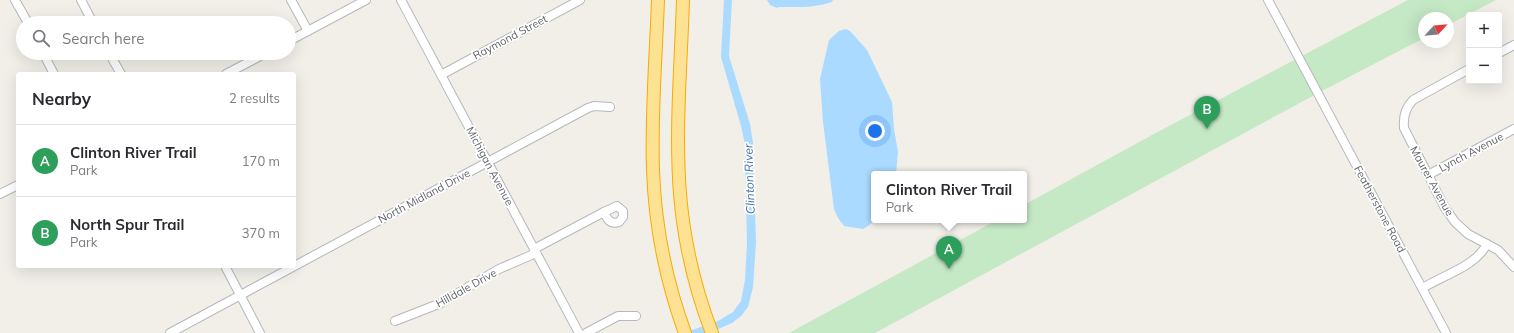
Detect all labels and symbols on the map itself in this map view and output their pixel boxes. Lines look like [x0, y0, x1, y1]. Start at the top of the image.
street label: Raymond Street [470, 11, 550, 62]
north arrow [1418, 12, 1454, 48]
pin: B [1194, 96, 1220, 129]
your location [865, 121, 885, 141]
street label: Michigan Avenue [463, 124, 517, 208]
street label: Lynch Avenue [1436, 129, 1506, 175]
water label: Clinton River [740, 143, 758, 214]
street label: Maurer Avenue [1407, 144, 1457, 218]
street label: Featherstone Road [1351, 163, 1409, 255]
street label: North Midland Drive [376, 166, 472, 226]
pin: A [936, 236, 962, 269]
street label: Hilldale Drive [433, 266, 499, 310]

